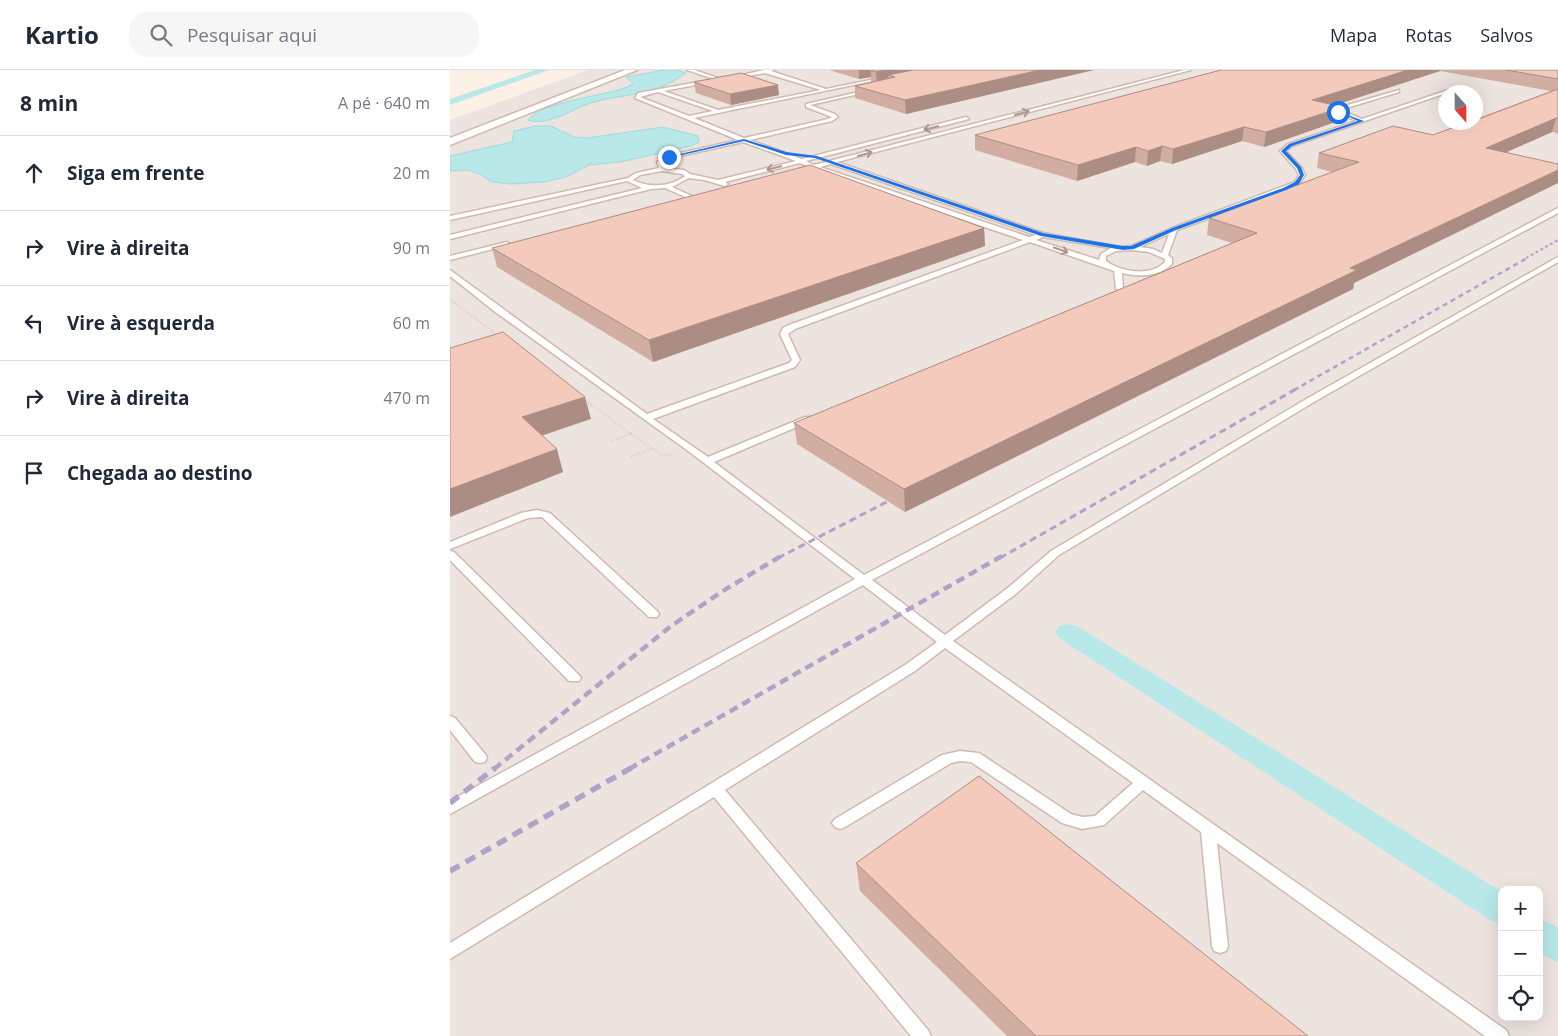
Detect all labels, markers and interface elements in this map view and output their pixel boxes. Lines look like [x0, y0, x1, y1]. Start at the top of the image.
search box [129, 12, 479, 57]
text: Kartio [25, 18, 99, 51]
icon: search [147, 21, 175, 49]
text: Pesquisar aqui [187, 22, 317, 48]
text: Mapa [1330, 23, 1377, 47]
text: Rotas [1405, 23, 1452, 47]
text: Salvos [1480, 23, 1533, 47]
north arrow [1438, 85, 1483, 130]
text: 8 min [20, 89, 78, 117]
text: A pé · 640 m [338, 92, 430, 114]
route start [1327, 101, 1350, 124]
one-way arrow [1014, 107, 1030, 117]
one-way arrow [924, 124, 940, 133]
route end [658, 146, 681, 169]
one-way arrow [857, 148, 873, 158]
icon: ahead [20, 159, 48, 187]
text: Siga em frente [67, 160, 204, 186]
text: 20 m [393, 162, 430, 184]
one-way arrow [766, 164, 782, 173]
icon: right [20, 234, 48, 262]
text: Vire à direita [67, 235, 190, 261]
text: 90 m [393, 237, 430, 259]
one-way arrow [1053, 246, 1069, 256]
icon: left [20, 309, 48, 337]
text: Vire à esquerda [67, 310, 215, 336]
text: 60 m [393, 312, 430, 334]
icon: right [20, 384, 48, 412]
text: Vire à direita [67, 385, 190, 411]
text: 470 m [384, 387, 430, 409]
icon: arrive [20, 459, 48, 487]
text: Chegada ao destino [67, 460, 253, 486]
map controls [1498, 886, 1543, 1021]
button: + [1498, 886, 1543, 931]
button: − [1498, 931, 1543, 976]
button: locate [1498, 976, 1543, 1021]

